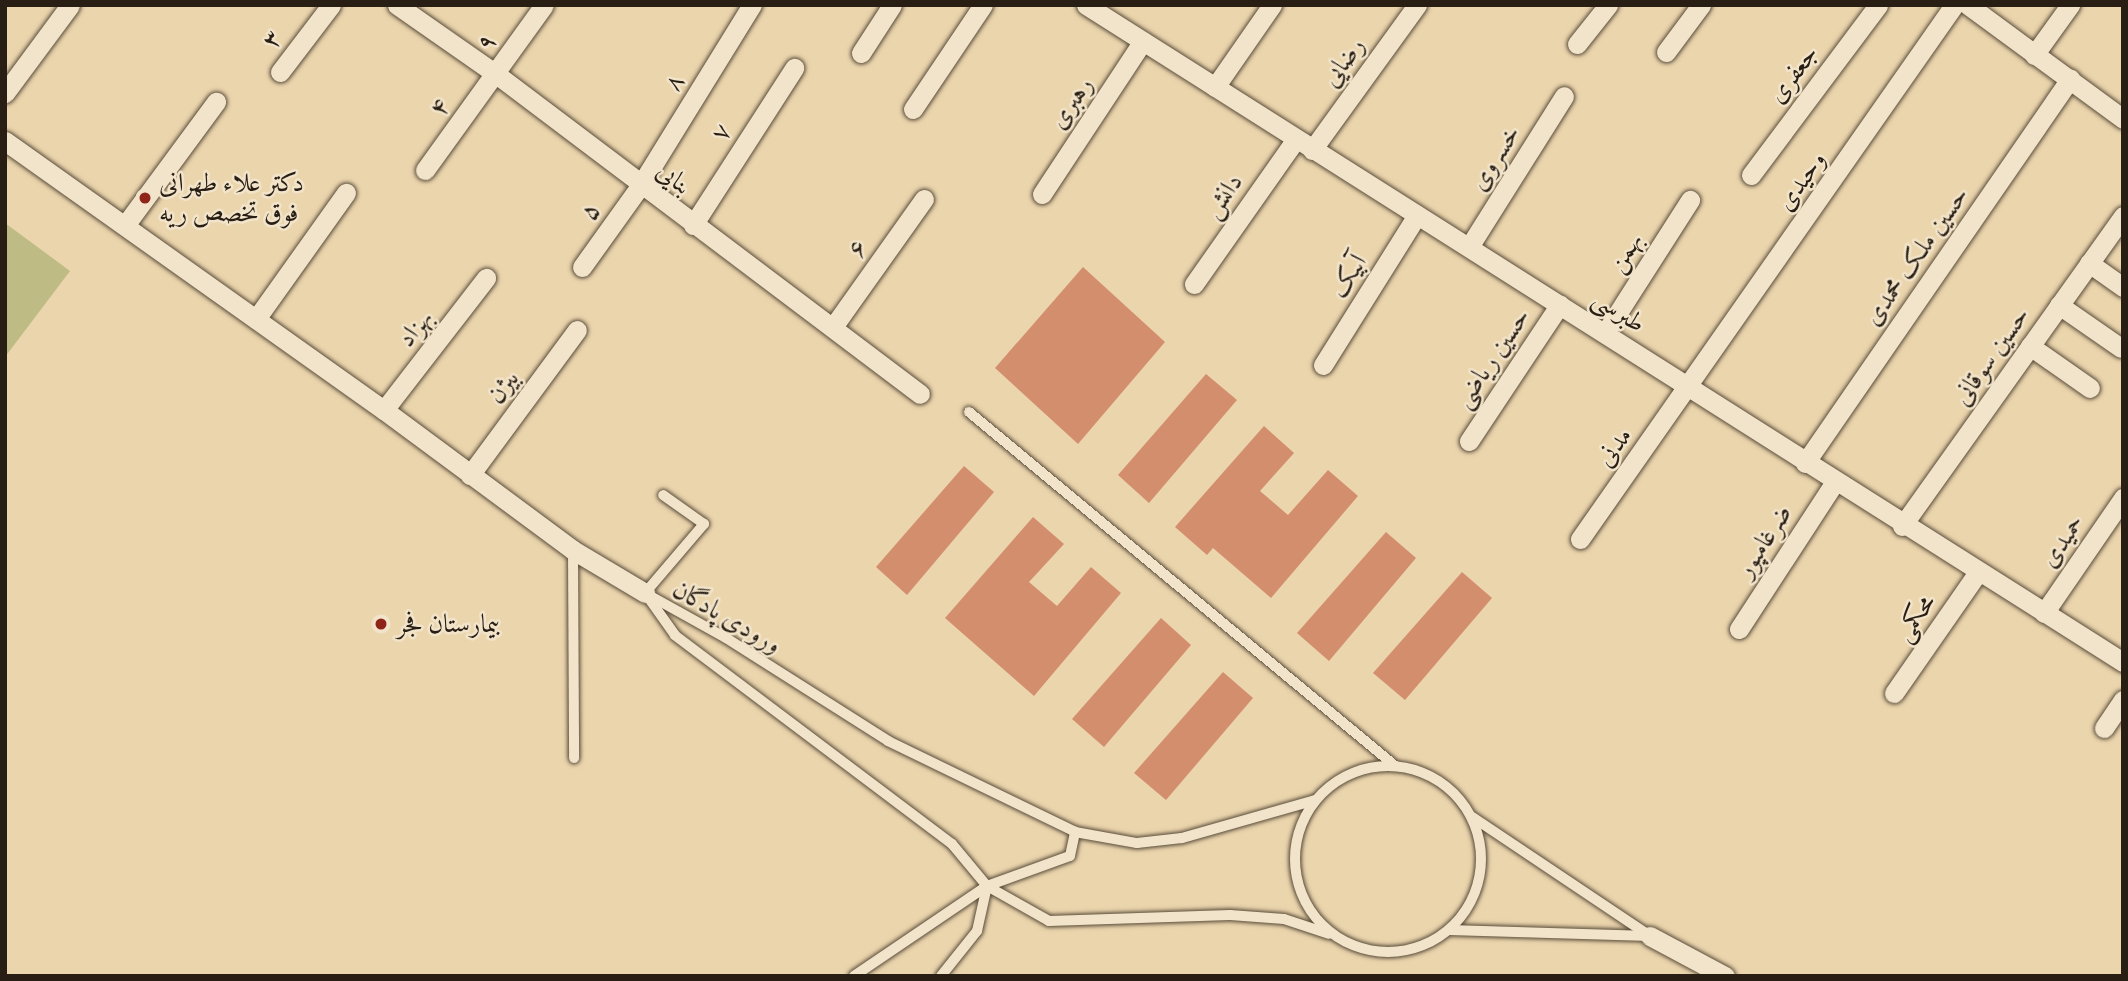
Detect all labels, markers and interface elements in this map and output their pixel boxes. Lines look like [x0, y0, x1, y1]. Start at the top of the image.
street label: ۳ [255, 24, 289, 54]
street label: ۹ [469, 27, 503, 57]
street label: رضایی [1315, 31, 1371, 93]
street label: جعفری [1761, 39, 1825, 109]
street label: ۸ [657, 67, 691, 97]
street label: رهبری [1042, 71, 1100, 135]
street label: ۴ [422, 92, 456, 122]
street label: ۷ [704, 117, 738, 147]
street label: خسروی [1463, 119, 1527, 197]
street label: وحیدی [1769, 145, 1833, 217]
street label: بنایی [650, 155, 698, 201]
place label: دکتر علاء طهرانی فوق تخصص ریه [159, 167, 304, 228]
street label: دانش [1196, 167, 1250, 225]
street label: حسین ملک محمدی [1857, 180, 1975, 332]
marker: دکتر علاء طهرانی فوق تخصص ریه [137, 190, 153, 206]
street label: ۵ [573, 196, 607, 226]
street label: بهمن [1601, 226, 1649, 278]
street label: ۶ [840, 233, 874, 263]
street label: آبیک [1323, 248, 1373, 304]
street label: طبرسی [1587, 282, 1651, 340]
street label: حسین سوقانی [1946, 301, 2036, 411]
street label: حسین ریاضی [1447, 302, 1537, 414]
street label: بهزاد [390, 303, 440, 353]
street label: بیژن [480, 364, 526, 410]
street label: مدنی [1589, 421, 1639, 473]
street label: ضرغامپور [1729, 499, 1799, 583]
street label: حمیدی [2033, 508, 2091, 574]
street label: ورودی پادگان [667, 573, 787, 661]
street label: محکمی [1888, 588, 1942, 648]
place label: بیمارستان فجر [397, 608, 500, 640]
marker: بیمارستان فجر [371, 614, 391, 634]

